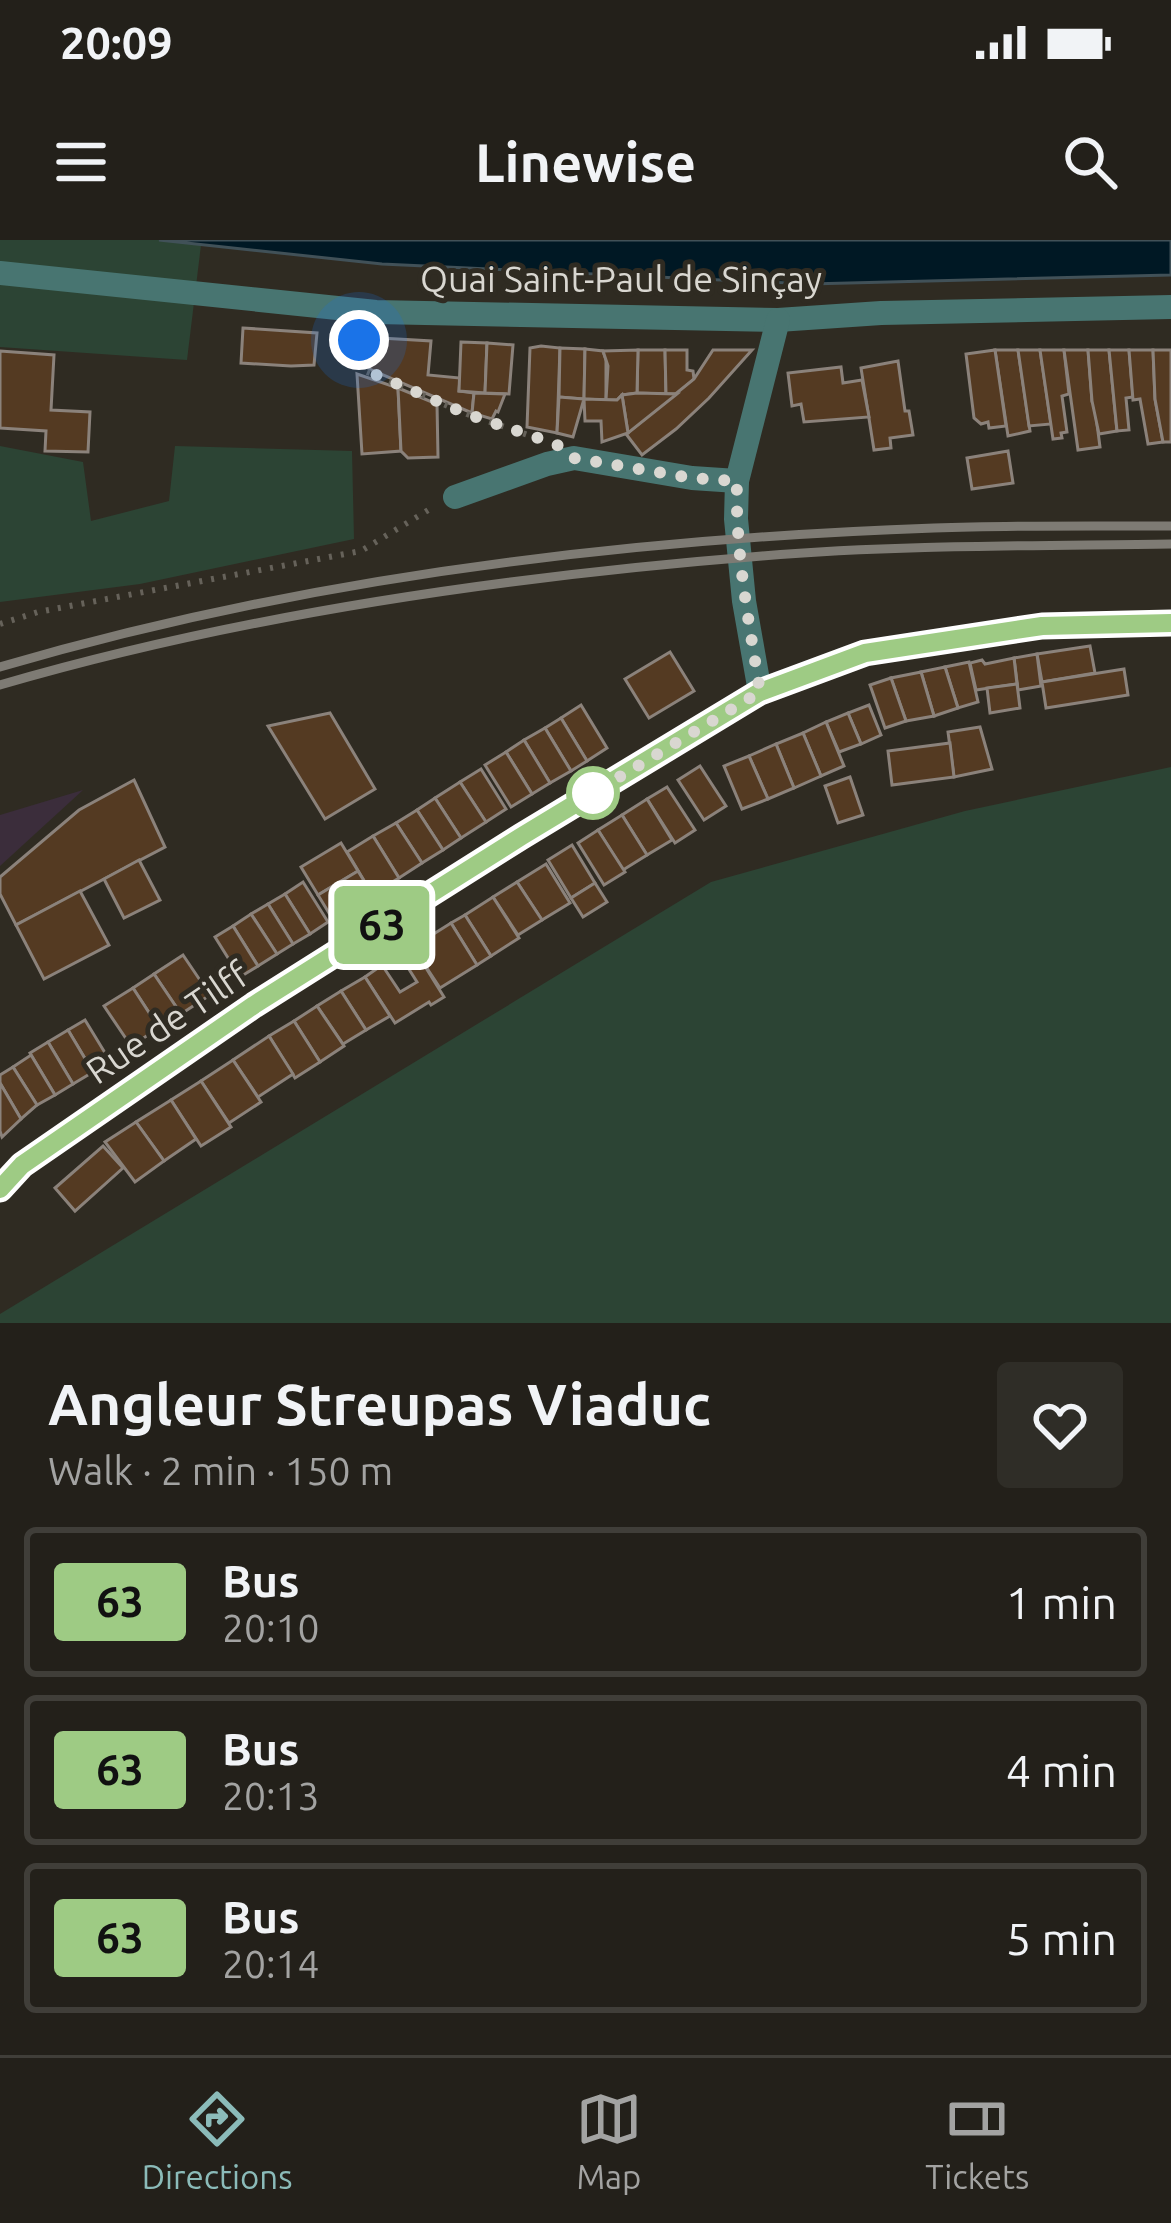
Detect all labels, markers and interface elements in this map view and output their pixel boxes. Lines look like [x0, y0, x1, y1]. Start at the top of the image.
text: 20:09 [60, 17, 173, 68]
icon: menu [48, 129, 114, 195]
icon: search [1057, 129, 1123, 195]
text: Linewise [475, 132, 696, 192]
street label: Quai Saint-Paul de Sinçay [420, 258, 822, 299]
your location [329, 310, 389, 370]
unlabelled marker [568, 768, 618, 818]
line badge: 63 [328, 886, 436, 964]
text: 63 [358, 901, 406, 948]
street label: Rue de Tilff [78, 952, 256, 1091]
button: heart [997, 1362, 1123, 1488]
text: Angleur Streupas Viaduc [48, 1372, 711, 1436]
text: Walk · 2 min · 150 m [48, 1449, 393, 1492]
text: Bus [222, 1555, 299, 1606]
text: 1 min [1006, 1577, 1117, 1628]
text: 63 [96, 1578, 144, 1625]
text: 20:10 [222, 1606, 320, 1649]
text: Bus [222, 1723, 299, 1774]
text: 4 min [1006, 1745, 1117, 1796]
text: 63 [96, 1746, 144, 1793]
text: 20:13 [222, 1774, 320, 1817]
text: Bus [222, 1891, 299, 1942]
text: 5 min [1006, 1913, 1117, 1964]
text: 63 [96, 1914, 144, 1961]
text: 20:14 [222, 1942, 320, 1985]
tab: Directions [142, 2086, 293, 2195]
tab: Map [576, 2086, 642, 2195]
tab: Tickets [925, 2086, 1029, 2195]

